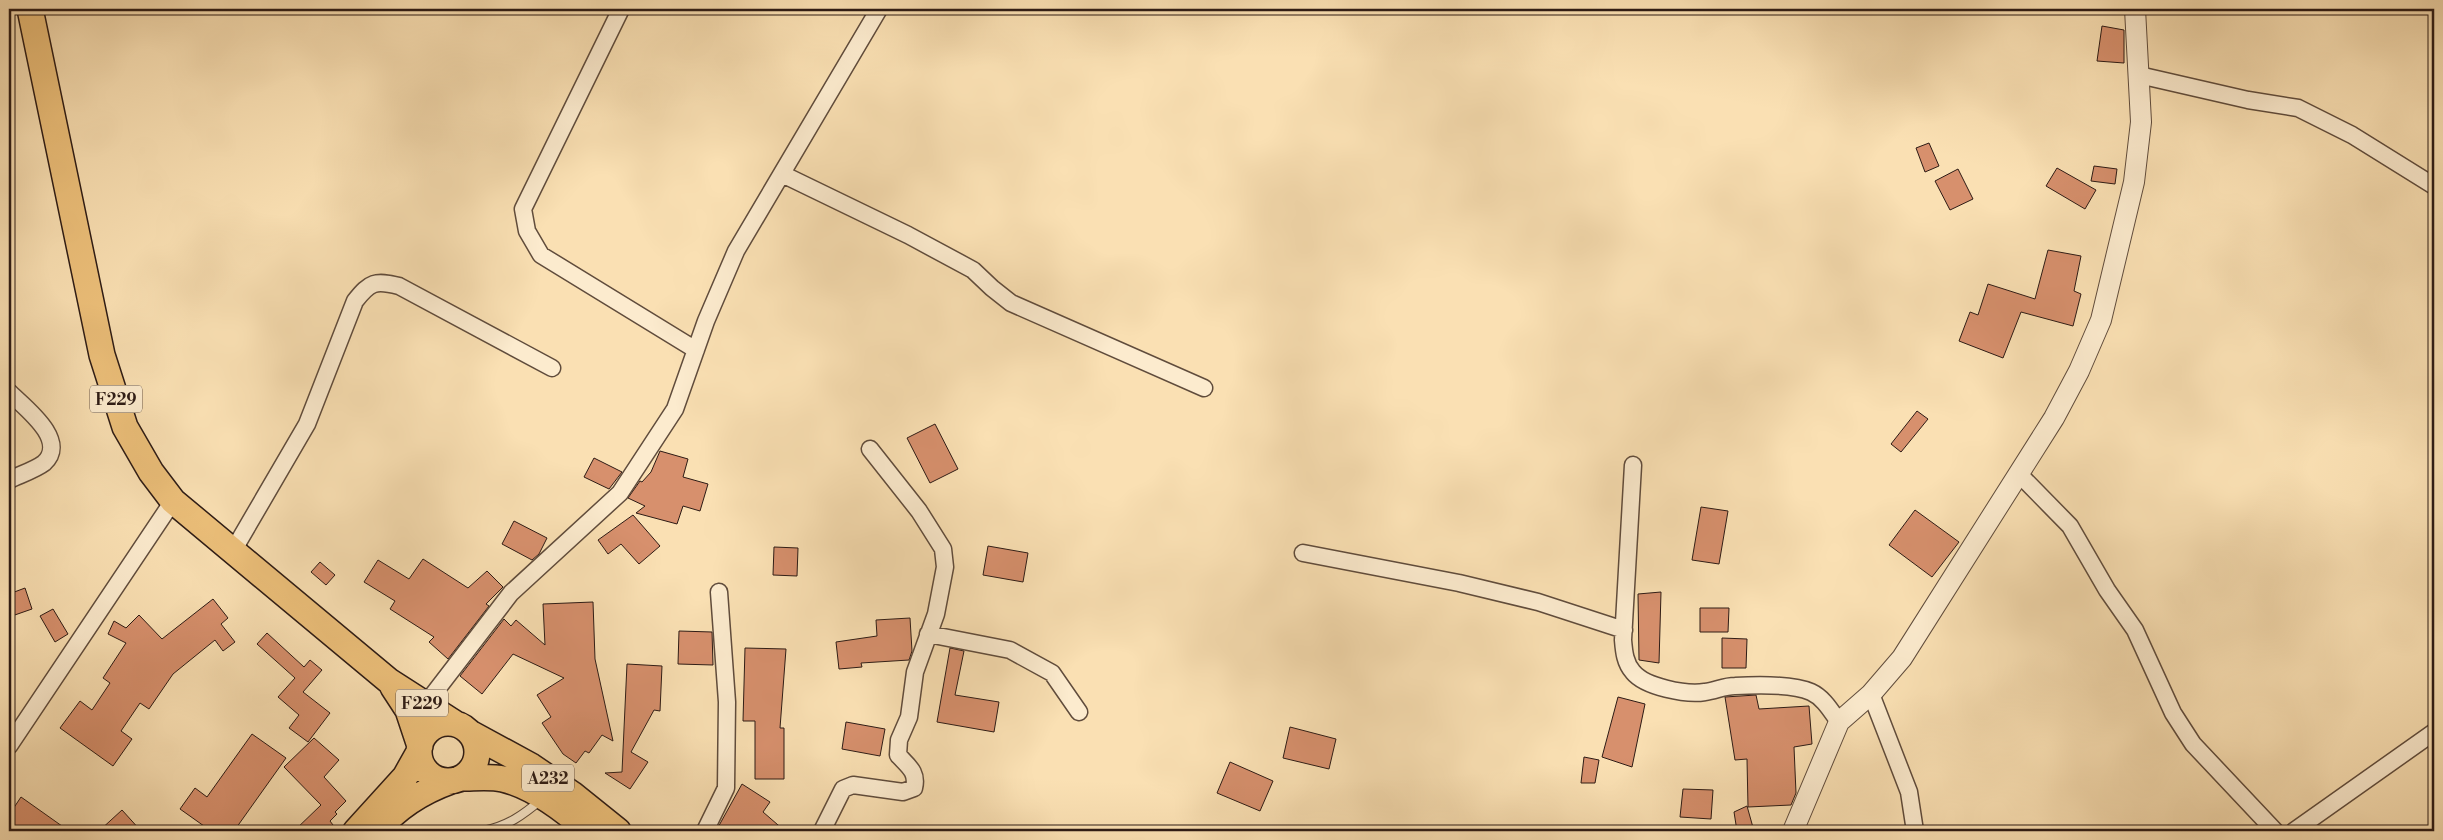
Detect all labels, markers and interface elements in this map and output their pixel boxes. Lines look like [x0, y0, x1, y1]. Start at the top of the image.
road number: F229 [90, 386, 142, 412]
road number: F229 [396, 690, 448, 716]
road number: A232 [522, 764, 574, 791]

